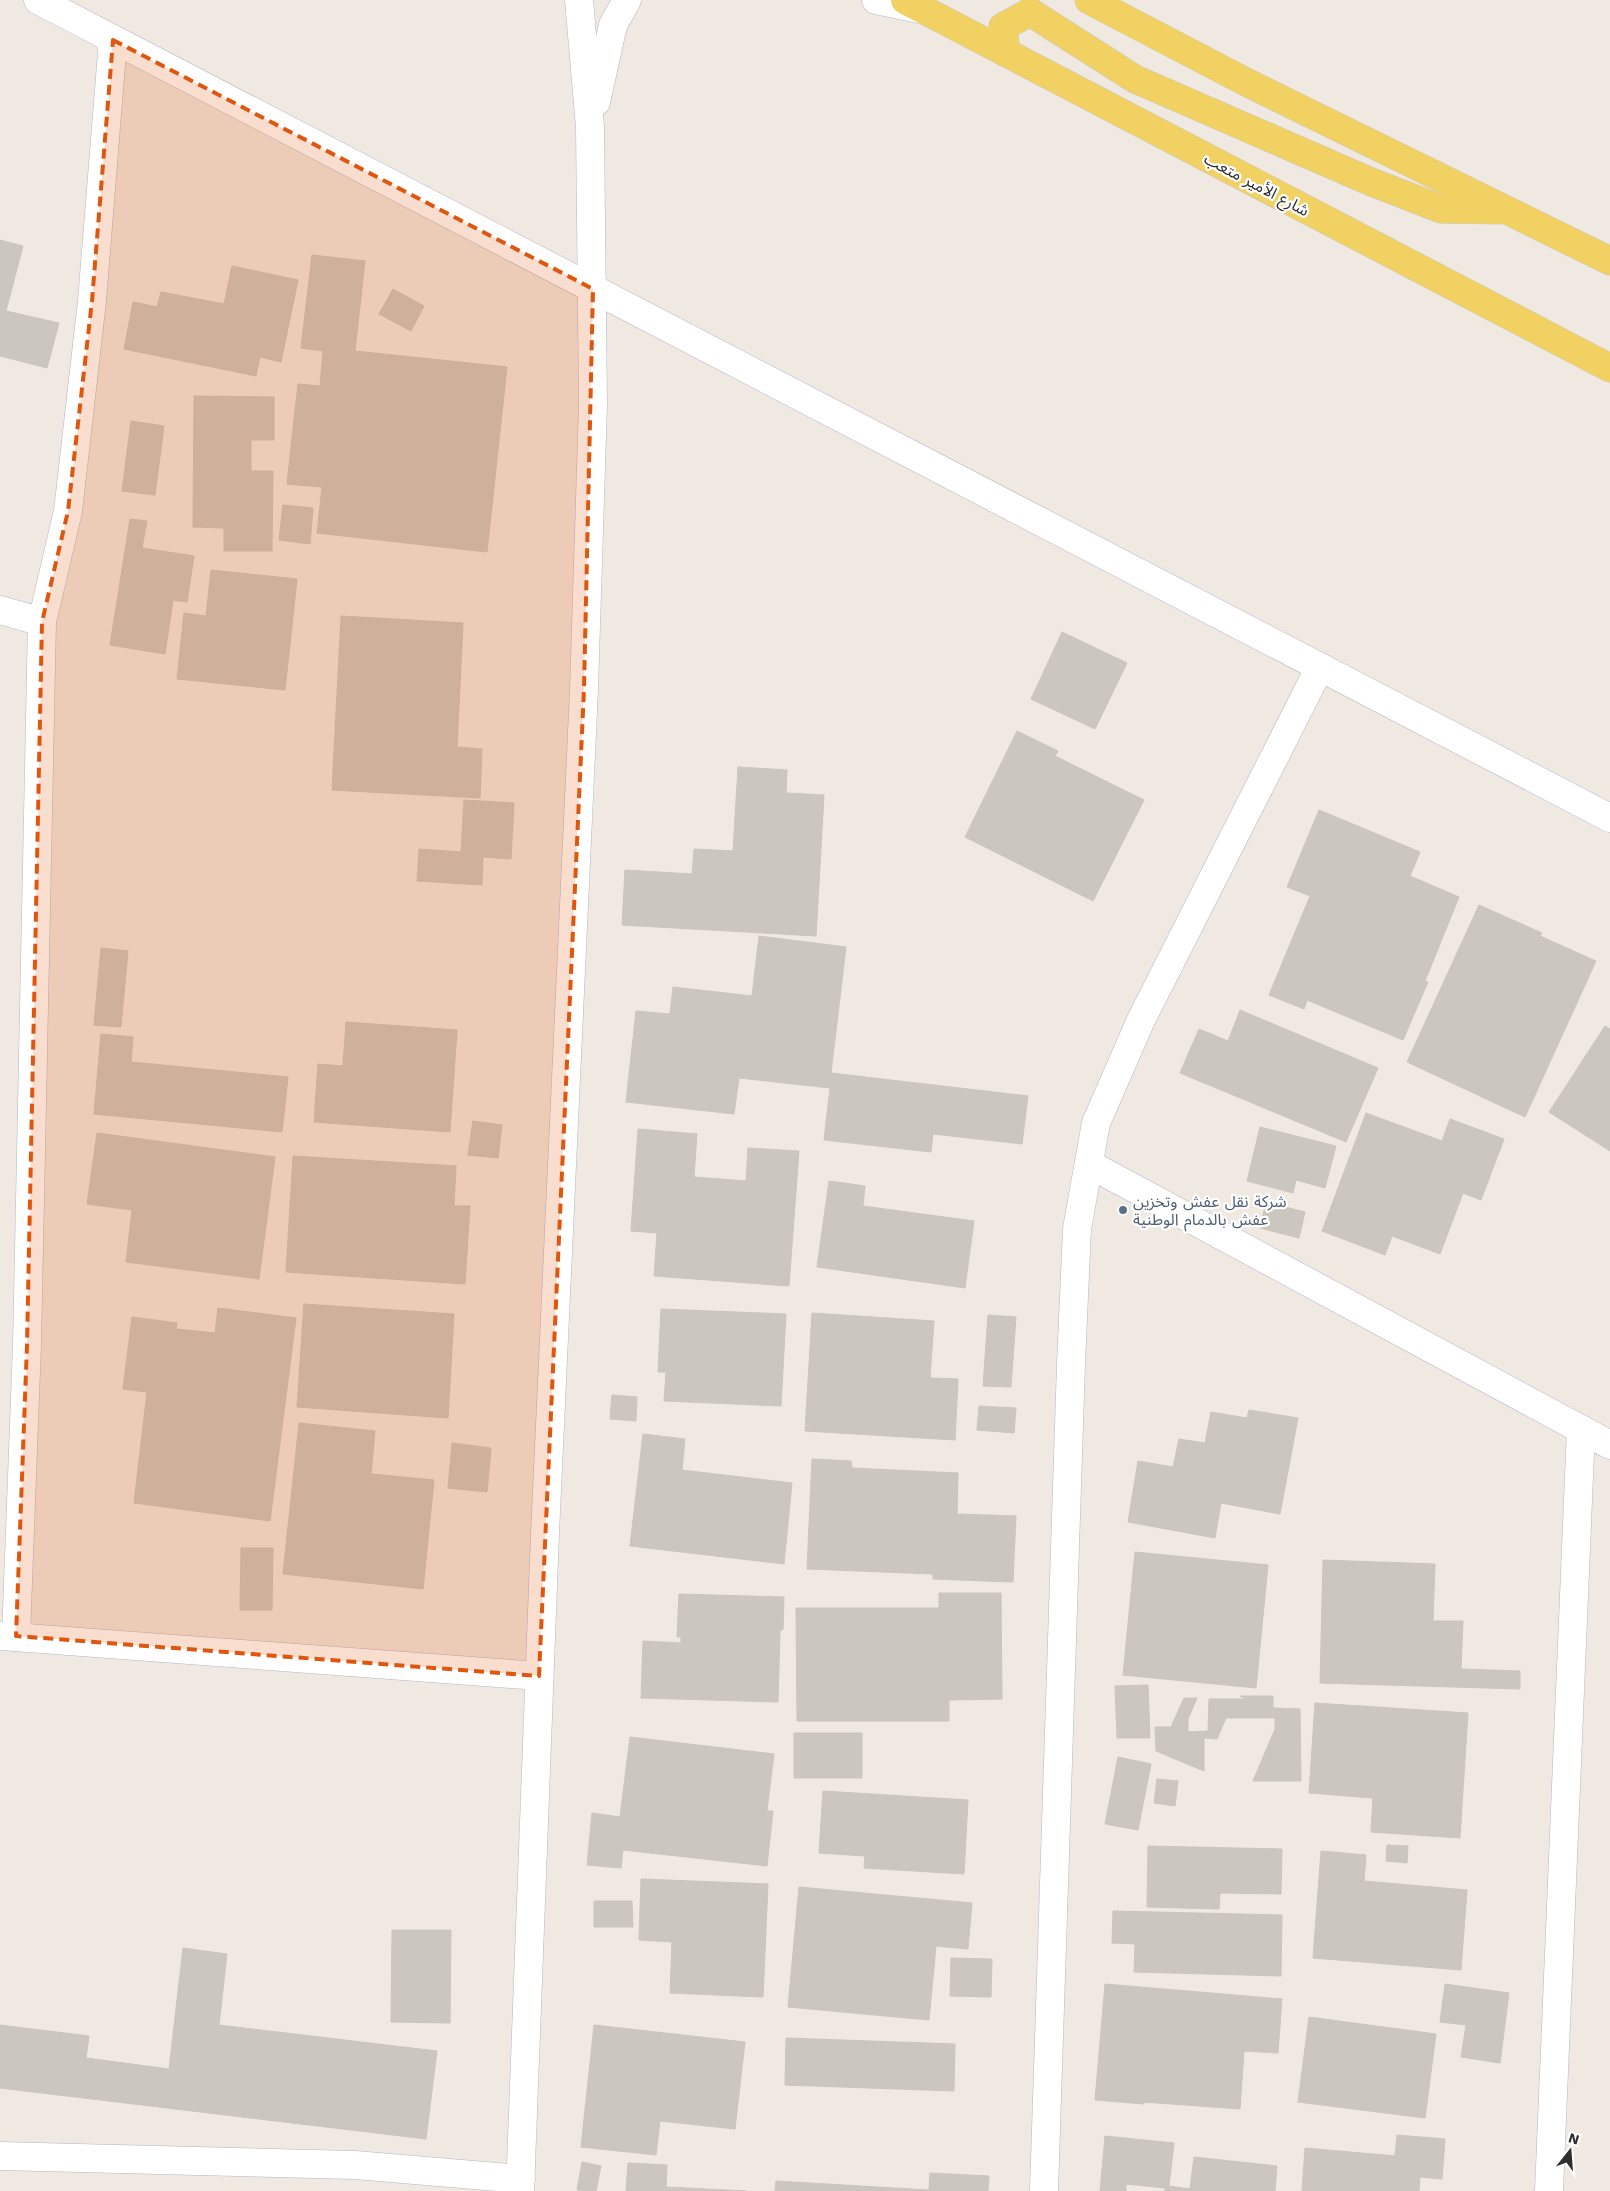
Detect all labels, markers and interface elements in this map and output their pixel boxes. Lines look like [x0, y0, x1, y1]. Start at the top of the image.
street label: شارع الأمير متعب [1200, 149, 1312, 223]
place label: شركة نقل عفش وتخزين عفش بالدمام الوطنية [1133, 1192, 1287, 1232]
marker: شركة نقل عفش وتخزين عفش بالدمام الوطنية [1117, 1204, 1129, 1216]
north arrow [1545, 2126, 1595, 2176]
text: N [1567, 2129, 1581, 2148]

